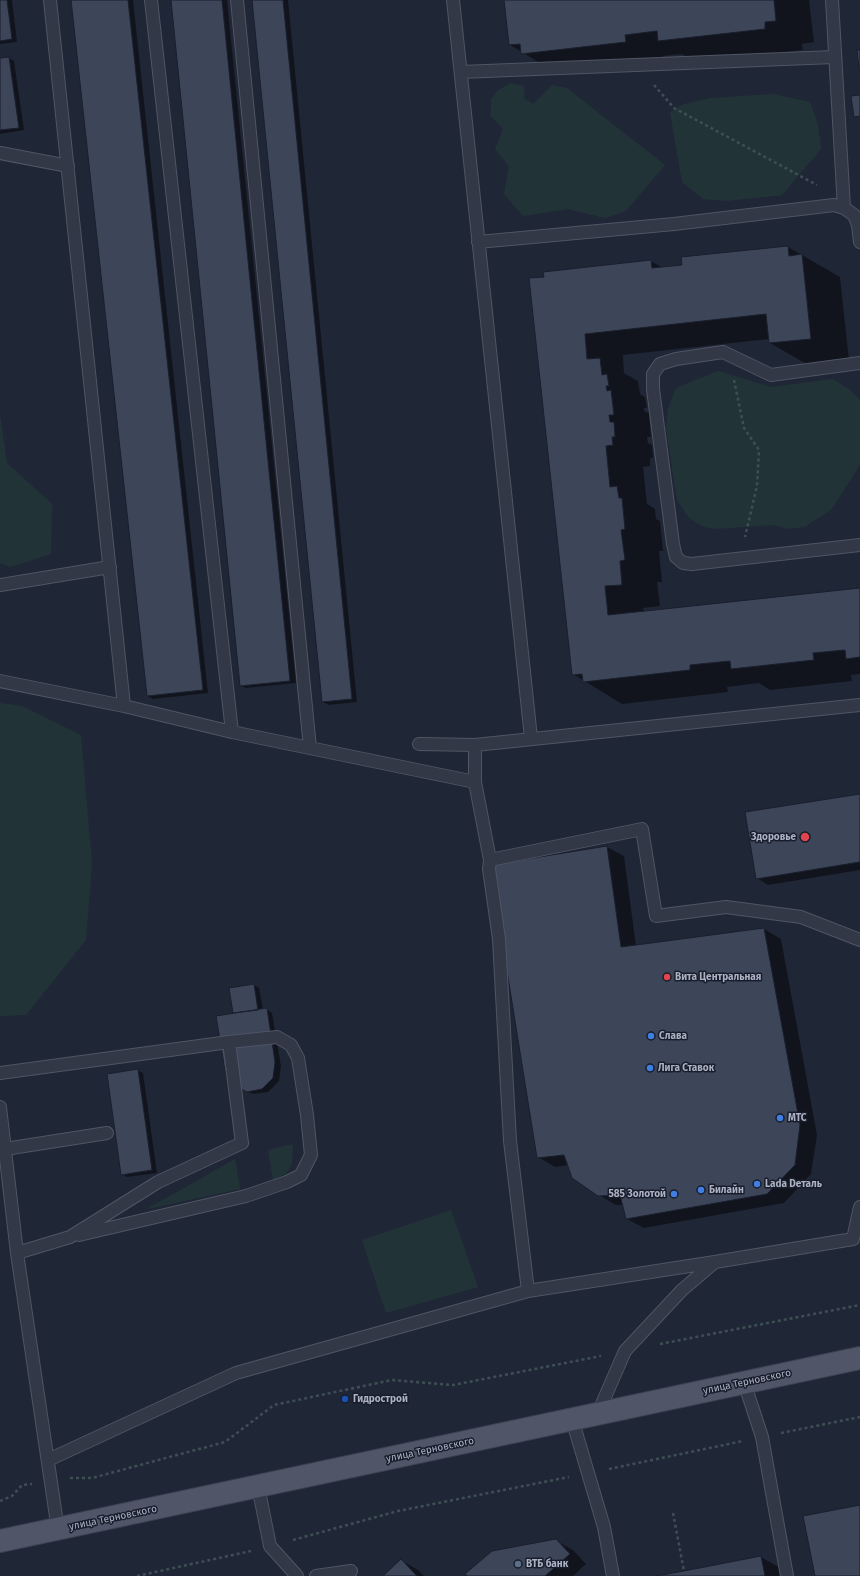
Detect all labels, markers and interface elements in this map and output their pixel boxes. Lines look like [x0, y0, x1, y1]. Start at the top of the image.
place label: Здоровье [751, 831, 796, 843]
marker: Здоровье [799, 831, 811, 843]
place label: Вита Центральная [675, 971, 761, 983]
marker: Вита Центральная [662, 972, 672, 982]
place label: Слава [659, 1030, 687, 1042]
marker: Слава [646, 1031, 656, 1041]
place label: Лига Ставок [658, 1062, 714, 1074]
marker: Лига Ставок [645, 1063, 655, 1073]
place label: МТС [788, 1112, 806, 1124]
marker: МТС [775, 1113, 785, 1123]
place label: Lada Dеталь [765, 1178, 822, 1190]
marker: Lada Dеталь [752, 1179, 762, 1189]
place label: Билайн [709, 1184, 744, 1196]
marker: Билайн [696, 1185, 706, 1195]
place label: 585 Золотой [608, 1188, 666, 1200]
marker: 585 Золотой [669, 1189, 679, 1199]
street label: улица Терновского [702, 1367, 792, 1397]
place label: Гидрострой [353, 1393, 408, 1405]
marker: Гидрострой [340, 1394, 350, 1404]
street label: улица Терновского [385, 1435, 475, 1465]
street label: улица Терновского [68, 1503, 158, 1533]
place label: ВТБ банк [526, 1558, 568, 1570]
marker: ВТБ банк [513, 1559, 523, 1569]

